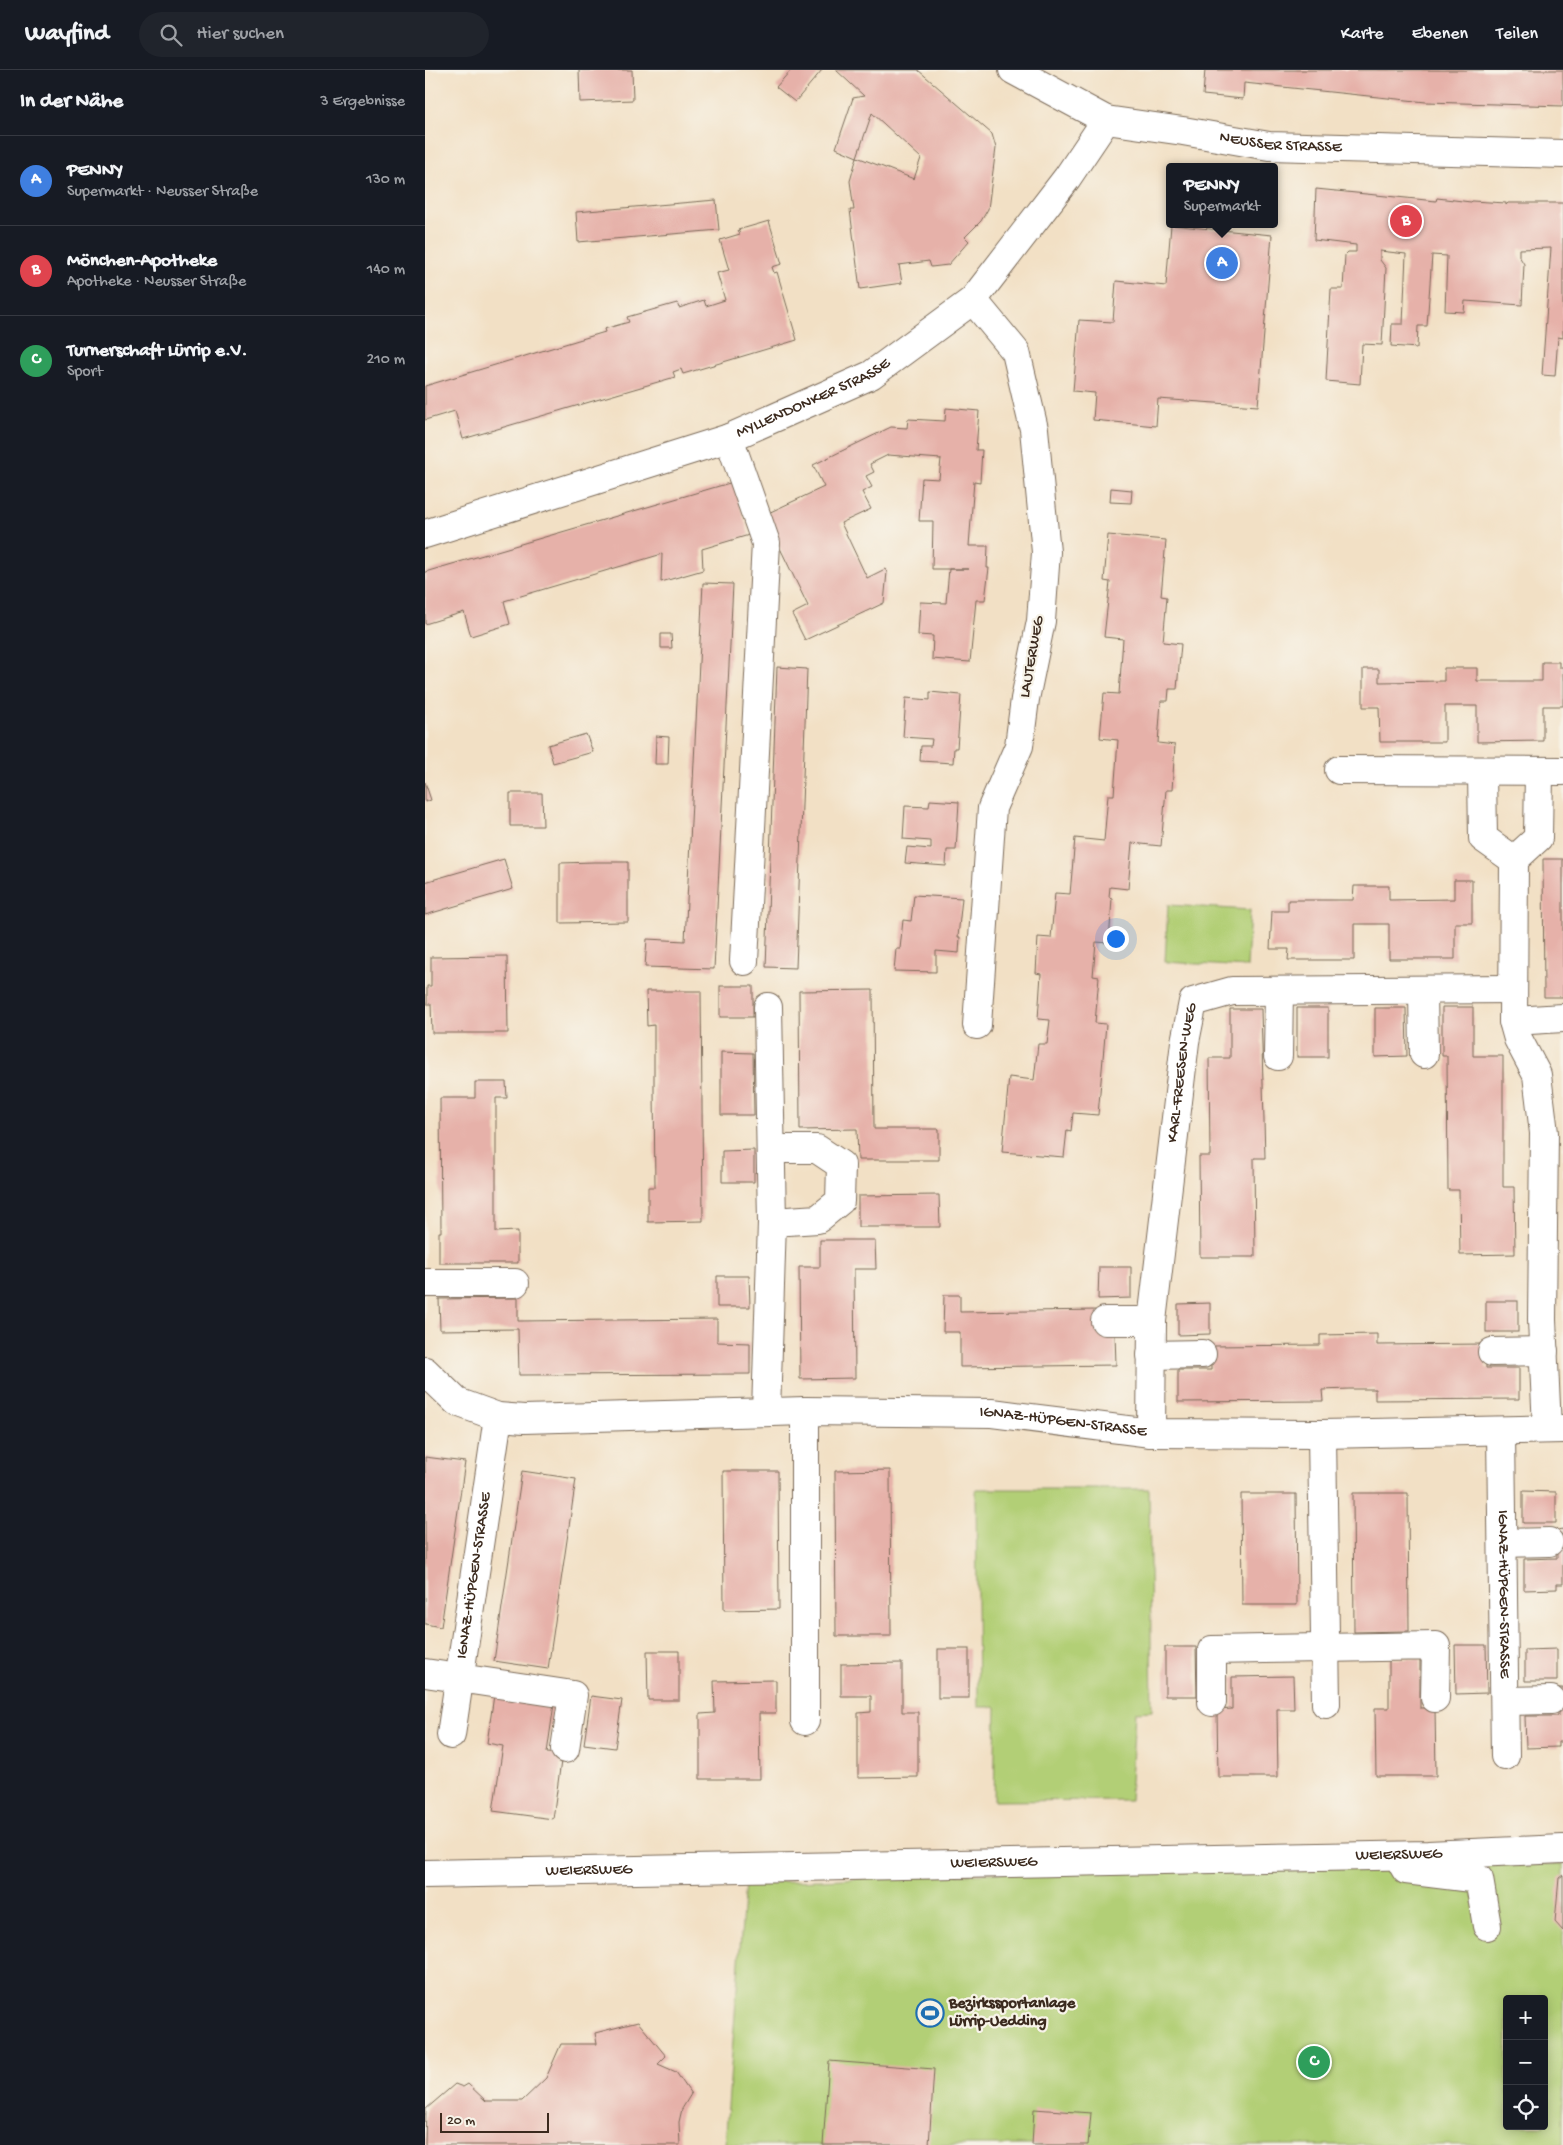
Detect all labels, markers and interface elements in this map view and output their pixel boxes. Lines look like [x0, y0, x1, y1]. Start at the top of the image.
search box [139, 12, 489, 57]
text: Wayfind [25, 20, 109, 49]
icon: search [157, 21, 185, 49]
text: Hier suchen [197, 23, 284, 46]
text: Karte [1341, 24, 1384, 45]
text: Ebenen [1412, 24, 1468, 45]
text: Teilen [1496, 24, 1538, 45]
text: In der Nähe [20, 90, 123, 115]
text: 3 Ergebnisse [320, 93, 405, 112]
street label: NEUSSER STRASSE [1218, 128, 1343, 158]
text: PENNY [67, 160, 123, 183]
popup [1166, 163, 1278, 228]
text: A [31, 171, 41, 190]
text: 130 m [366, 171, 405, 190]
text: PENNY [1184, 175, 1240, 198]
text: Supermarkt · Neusser Straße [67, 183, 258, 202]
text: Supermarkt [1184, 198, 1260, 217]
pin: B [1390, 202, 1422, 240]
pin: A [1206, 244, 1238, 282]
text: Mönchen-Apotheke [67, 250, 217, 273]
text: B [32, 261, 40, 280]
text: 140 m [367, 261, 405, 280]
text: Apotheke · Neusser Straße [67, 273, 246, 292]
text: Turnerschaft Lürrip e.V. [67, 340, 247, 363]
text: C [32, 351, 40, 370]
text: 210 m [366, 351, 405, 370]
street label: MYLLENDONKER STRASSE [733, 354, 895, 443]
text: Sport [67, 363, 103, 382]
street label: LAUTERWEG [1016, 614, 1050, 699]
your location [1103, 926, 1129, 952]
street label: KARL-FREESEN-WEG [1164, 1001, 1202, 1144]
street label: IGNAZ-HÜPGEN-STRASSE [979, 1403, 1149, 1442]
street label: IGNAZ-HÜPGEN-STRASSE [453, 1490, 496, 1660]
street label: IGNAZ-HÜPGEN-STRASSE [1492, 1510, 1514, 1679]
street label: WEIERSWEG [1355, 1845, 1444, 1866]
street label: WEIERSWEG [950, 1853, 1038, 1874]
street label: WEIERSWEG [545, 1861, 633, 1881]
place label: Bezirkssportanlage Lürrip-Uedding [948, 1995, 1076, 2032]
map controls [1503, 1995, 1548, 2130]
button: + [1503, 1995, 1548, 2040]
sports icon: Bezirkssportanlage Lürrip-Uedding [915, 1998, 945, 2028]
button: − [1503, 2040, 1548, 2085]
pin: C [1298, 2043, 1330, 2081]
button: locate [1503, 2085, 1548, 2130]
scale bar [440, 2110, 549, 2133]
text: 20 m [447, 2113, 475, 2130]

